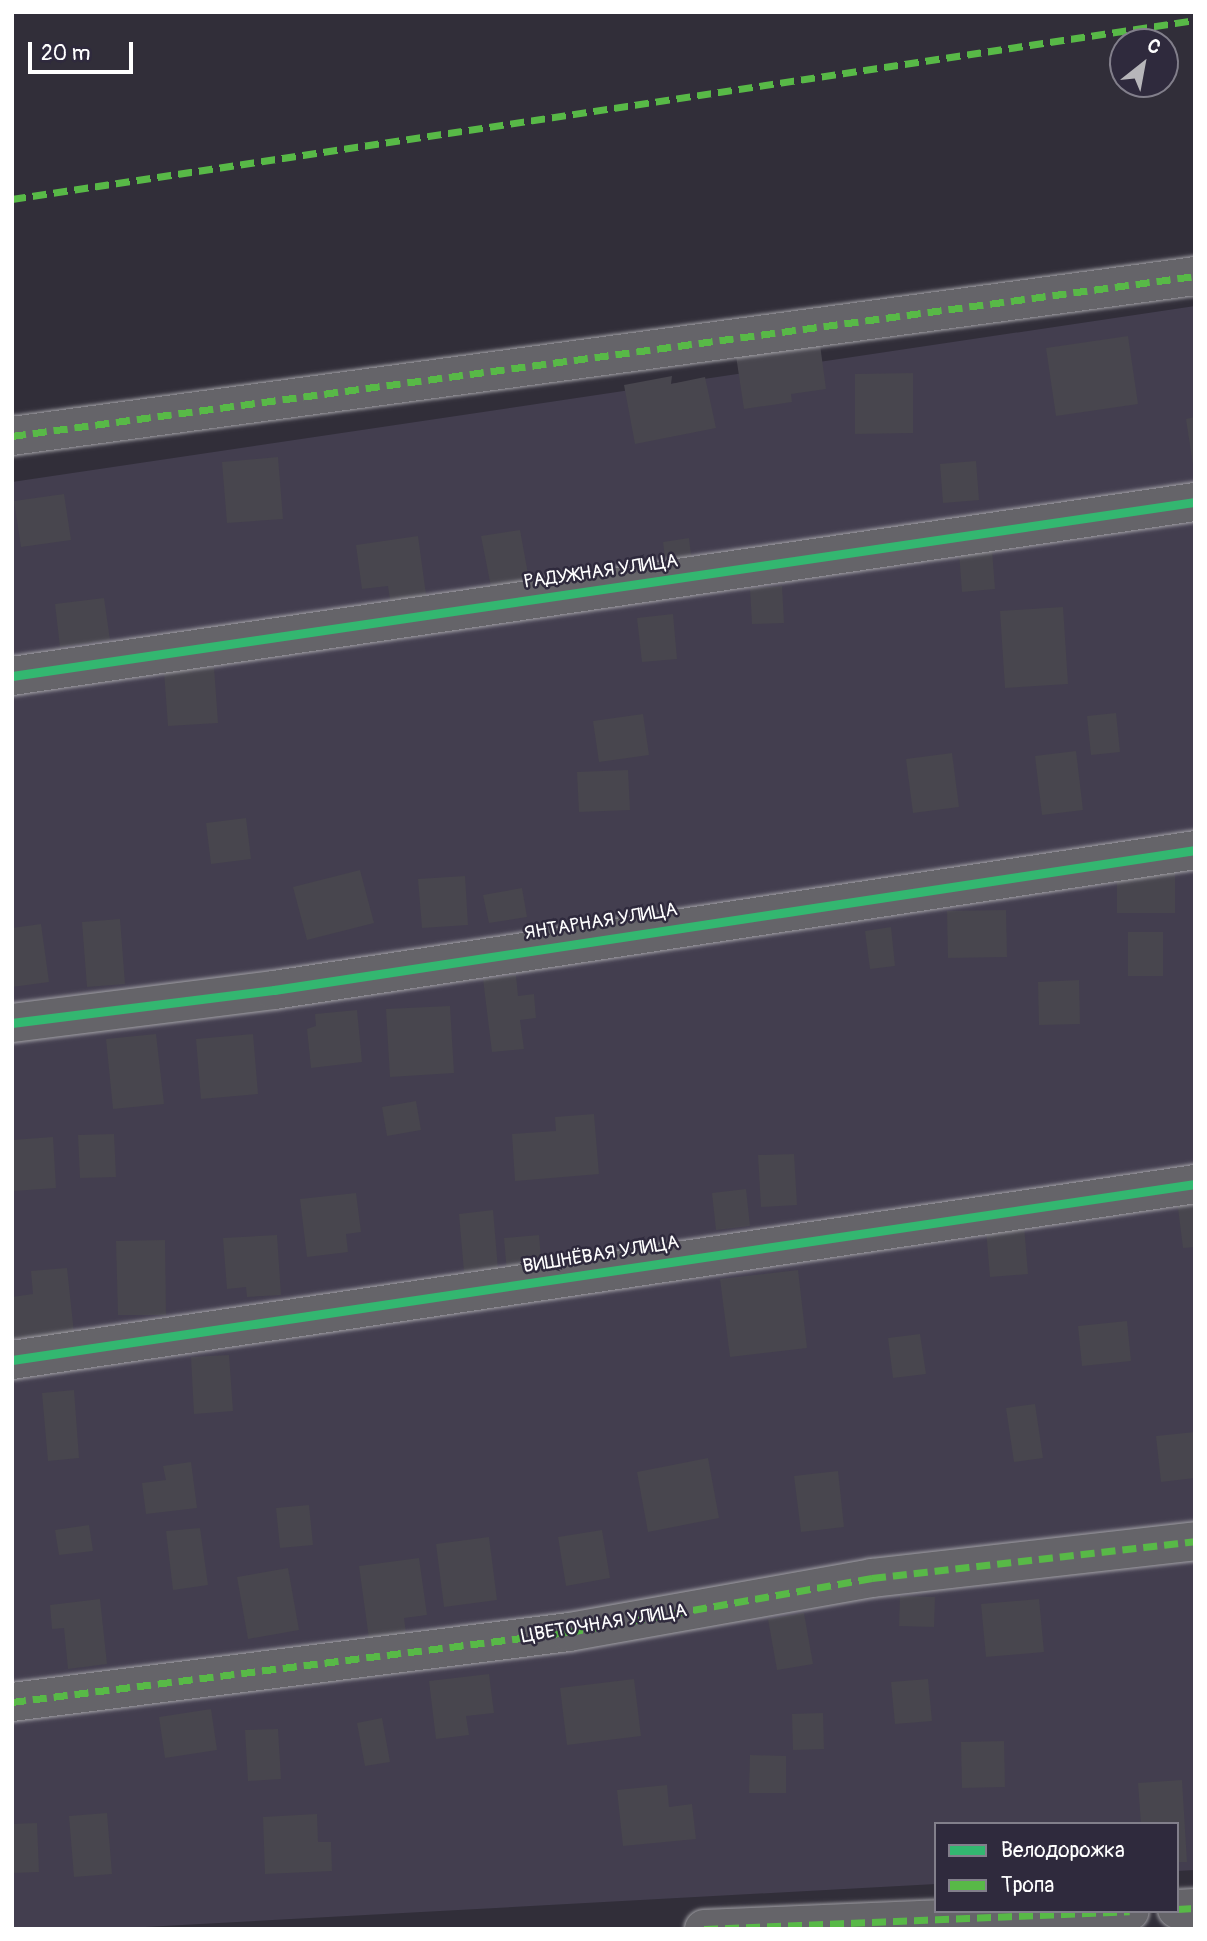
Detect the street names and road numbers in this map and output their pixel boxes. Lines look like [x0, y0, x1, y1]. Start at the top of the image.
street label: РАДУЖНАЯ УЛИЦА [522, 550, 680, 594]
street label: ЯНТАРНАЯ УЛИЦА [523, 899, 679, 945]
street label: ВИШНЁВАЯ УЛИЦА [521, 1231, 681, 1279]
street label: ЦВЕТОЧНАЯ УЛИЦА [519, 1600, 689, 1648]

